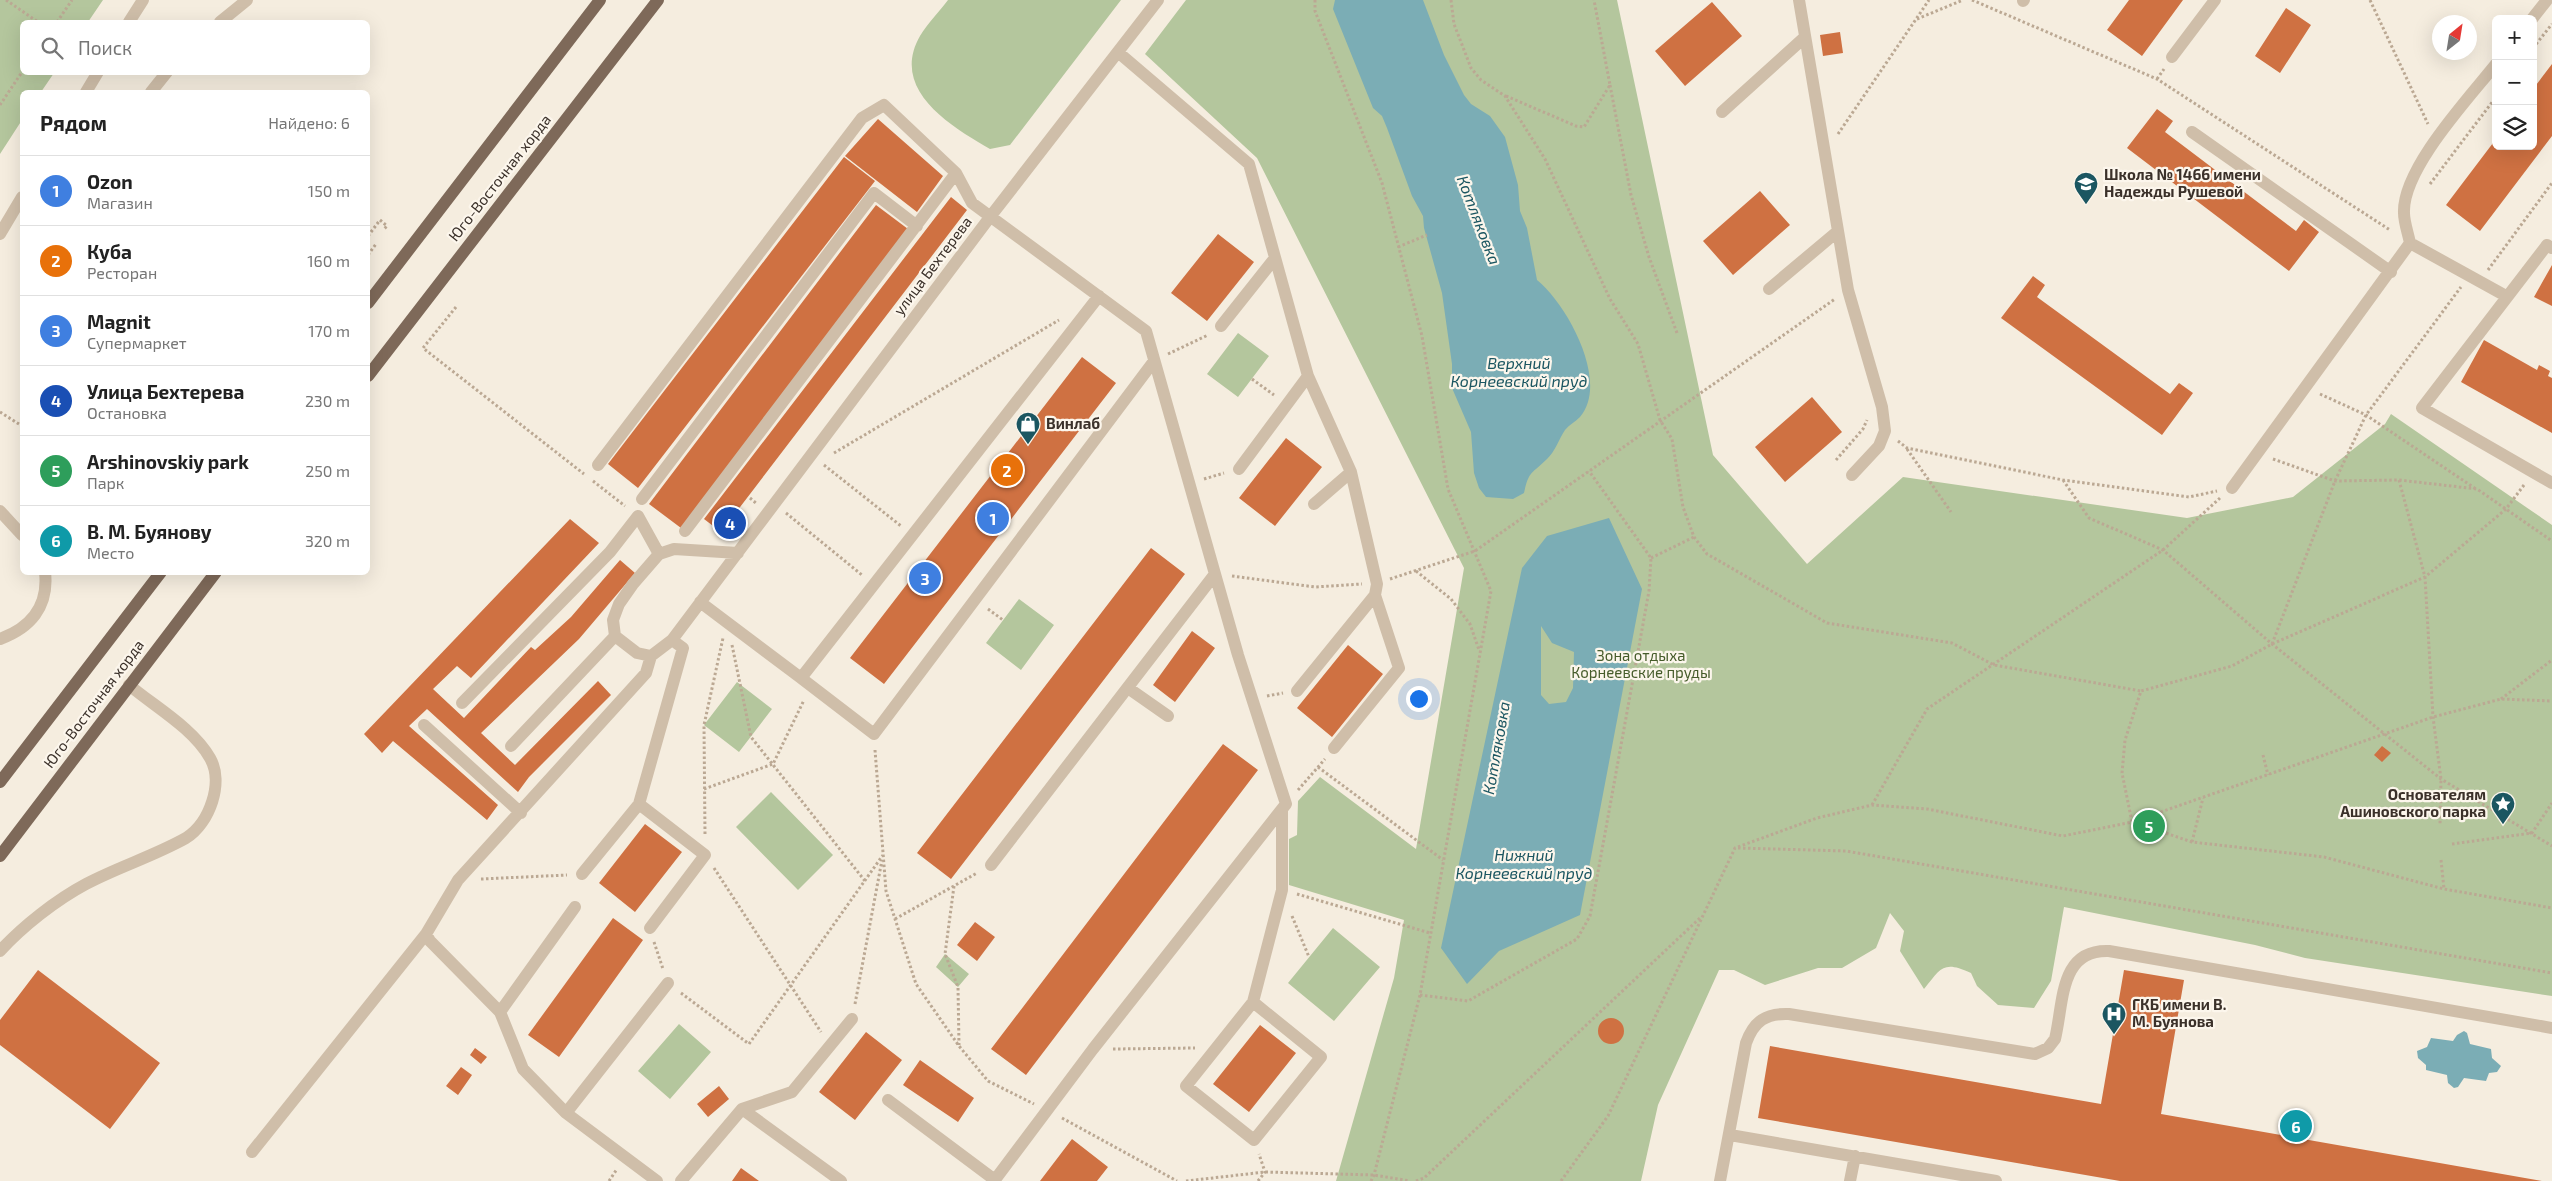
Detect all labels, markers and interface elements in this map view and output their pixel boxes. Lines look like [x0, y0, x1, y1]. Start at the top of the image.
north arrow [2432, 15, 2477, 60]
map controls [2492, 15, 2537, 150]
button: + [2492, 15, 2537, 60]
search box [20, 20, 370, 75]
icon: search [38, 34, 66, 62]
text: Поиск [78, 36, 132, 59]
button: − [2492, 60, 2537, 105]
button: layers [2492, 105, 2537, 150]
text: Рядом [40, 110, 107, 135]
street label: Юго-Восточная хорда [444, 110, 554, 244]
text: Найдено: 6 [268, 113, 350, 132]
place label: Школа № 1466 имени Надежды Рушевой [2104, 165, 2261, 200]
text: Ozon [87, 170, 133, 193]
school or university icon: Школа № 1466 имени Надежды Рушевой [2073, 171, 2099, 205]
water label: Котляковка [1454, 173, 1505, 267]
text: 1 [53, 181, 59, 200]
text: 150 m [308, 181, 350, 200]
text: Магазин [87, 193, 153, 212]
street label: улица Бехтерева [889, 213, 976, 319]
text: Куба [87, 240, 132, 263]
text: 2 [51, 251, 61, 270]
text: 160 m [307, 251, 350, 270]
text: Ресторан [87, 263, 157, 282]
text: Magnit [87, 310, 151, 333]
text: 3 [51, 321, 61, 340]
text: 170 m [308, 321, 350, 340]
text: Супермаркет [87, 333, 186, 352]
water label: Верхний Корнеевский пруд [1450, 353, 1588, 390]
text: Улица Бехтерева [87, 380, 244, 403]
text: 4 [51, 391, 61, 410]
text: 230 m [305, 391, 350, 410]
text: Остановка [87, 403, 167, 422]
shop icon: Винлаб [1015, 411, 1041, 445]
place label: Винлаб [1046, 414, 1100, 432]
text: Arshinovskiy park [87, 450, 249, 473]
pin: 2 [991, 451, 1023, 489]
text: 5 [52, 461, 60, 480]
text: 250 m [305, 461, 350, 480]
text: Парк [87, 473, 124, 492]
pin: 1 [977, 499, 1009, 537]
pin: 4 [714, 504, 746, 542]
text: В. М. Буянову [87, 520, 211, 543]
text: 6 [51, 531, 61, 550]
text: 320 m [305, 531, 350, 550]
text: Место [87, 543, 134, 562]
pin: 3 [909, 559, 941, 597]
street label: Юго-Восточная хорда [39, 636, 147, 771]
park label: Зона отдыха Корнеевские пруды [1571, 646, 1711, 682]
your location [1406, 686, 1432, 712]
water label: Котляковка [1478, 700, 1513, 796]
place label: Основателям Ашиновского парка [2340, 785, 2486, 820]
place icon: Основателям Ашиновского парка [2490, 791, 2516, 825]
pin: 5 [2133, 807, 2165, 845]
water label: Нижний Корнеевский пруд [1455, 845, 1593, 882]
place label: ГКБ имени В. М. Буянова [2132, 995, 2226, 1030]
hospital icon: ГКБ имени В. М. Буянова [2101, 1001, 2127, 1035]
pin: 6 [2280, 1107, 2312, 1145]

